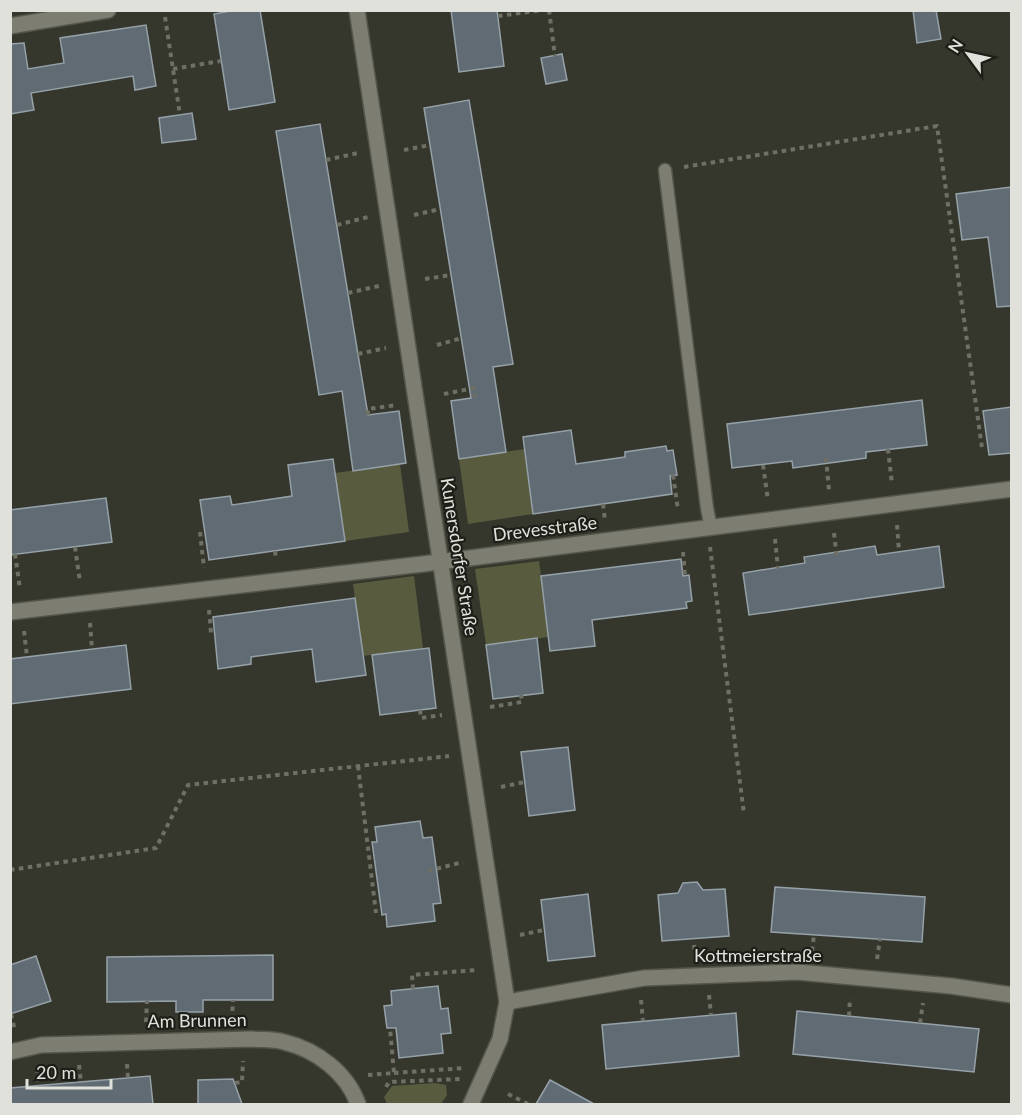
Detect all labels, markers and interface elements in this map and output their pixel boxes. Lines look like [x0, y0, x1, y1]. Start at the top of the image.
north arrow [938, 24, 998, 84]
text: N [944, 35, 966, 56]
street label: Kunersdorfer Straße [437, 476, 483, 637]
street label: Drevesstraße [491, 511, 598, 545]
street label: Kottmeierstraße [694, 944, 822, 966]
street label: Am Brunnen [147, 1008, 247, 1032]
scale bar [27, 1052, 111, 1090]
text: 20 m [36, 1061, 76, 1083]

